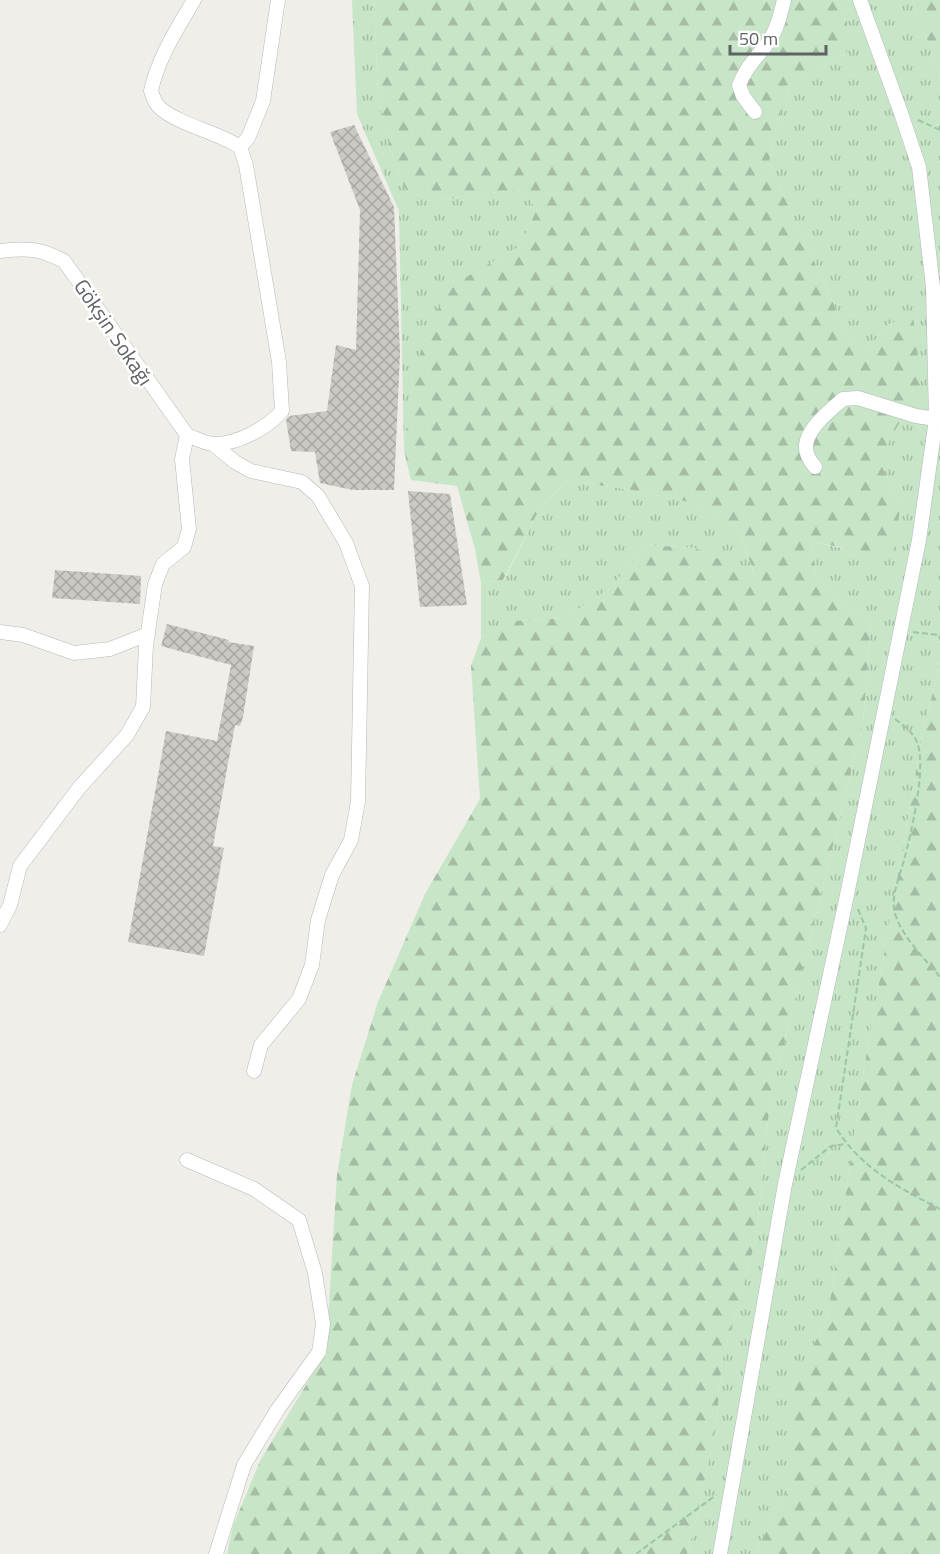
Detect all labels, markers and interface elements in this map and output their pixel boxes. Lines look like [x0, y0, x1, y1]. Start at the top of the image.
scale bar [730, 18, 826, 56]
text: 50 m [739, 25, 778, 52]
street label: Gökşin Sokağı [66, 272, 162, 392]

